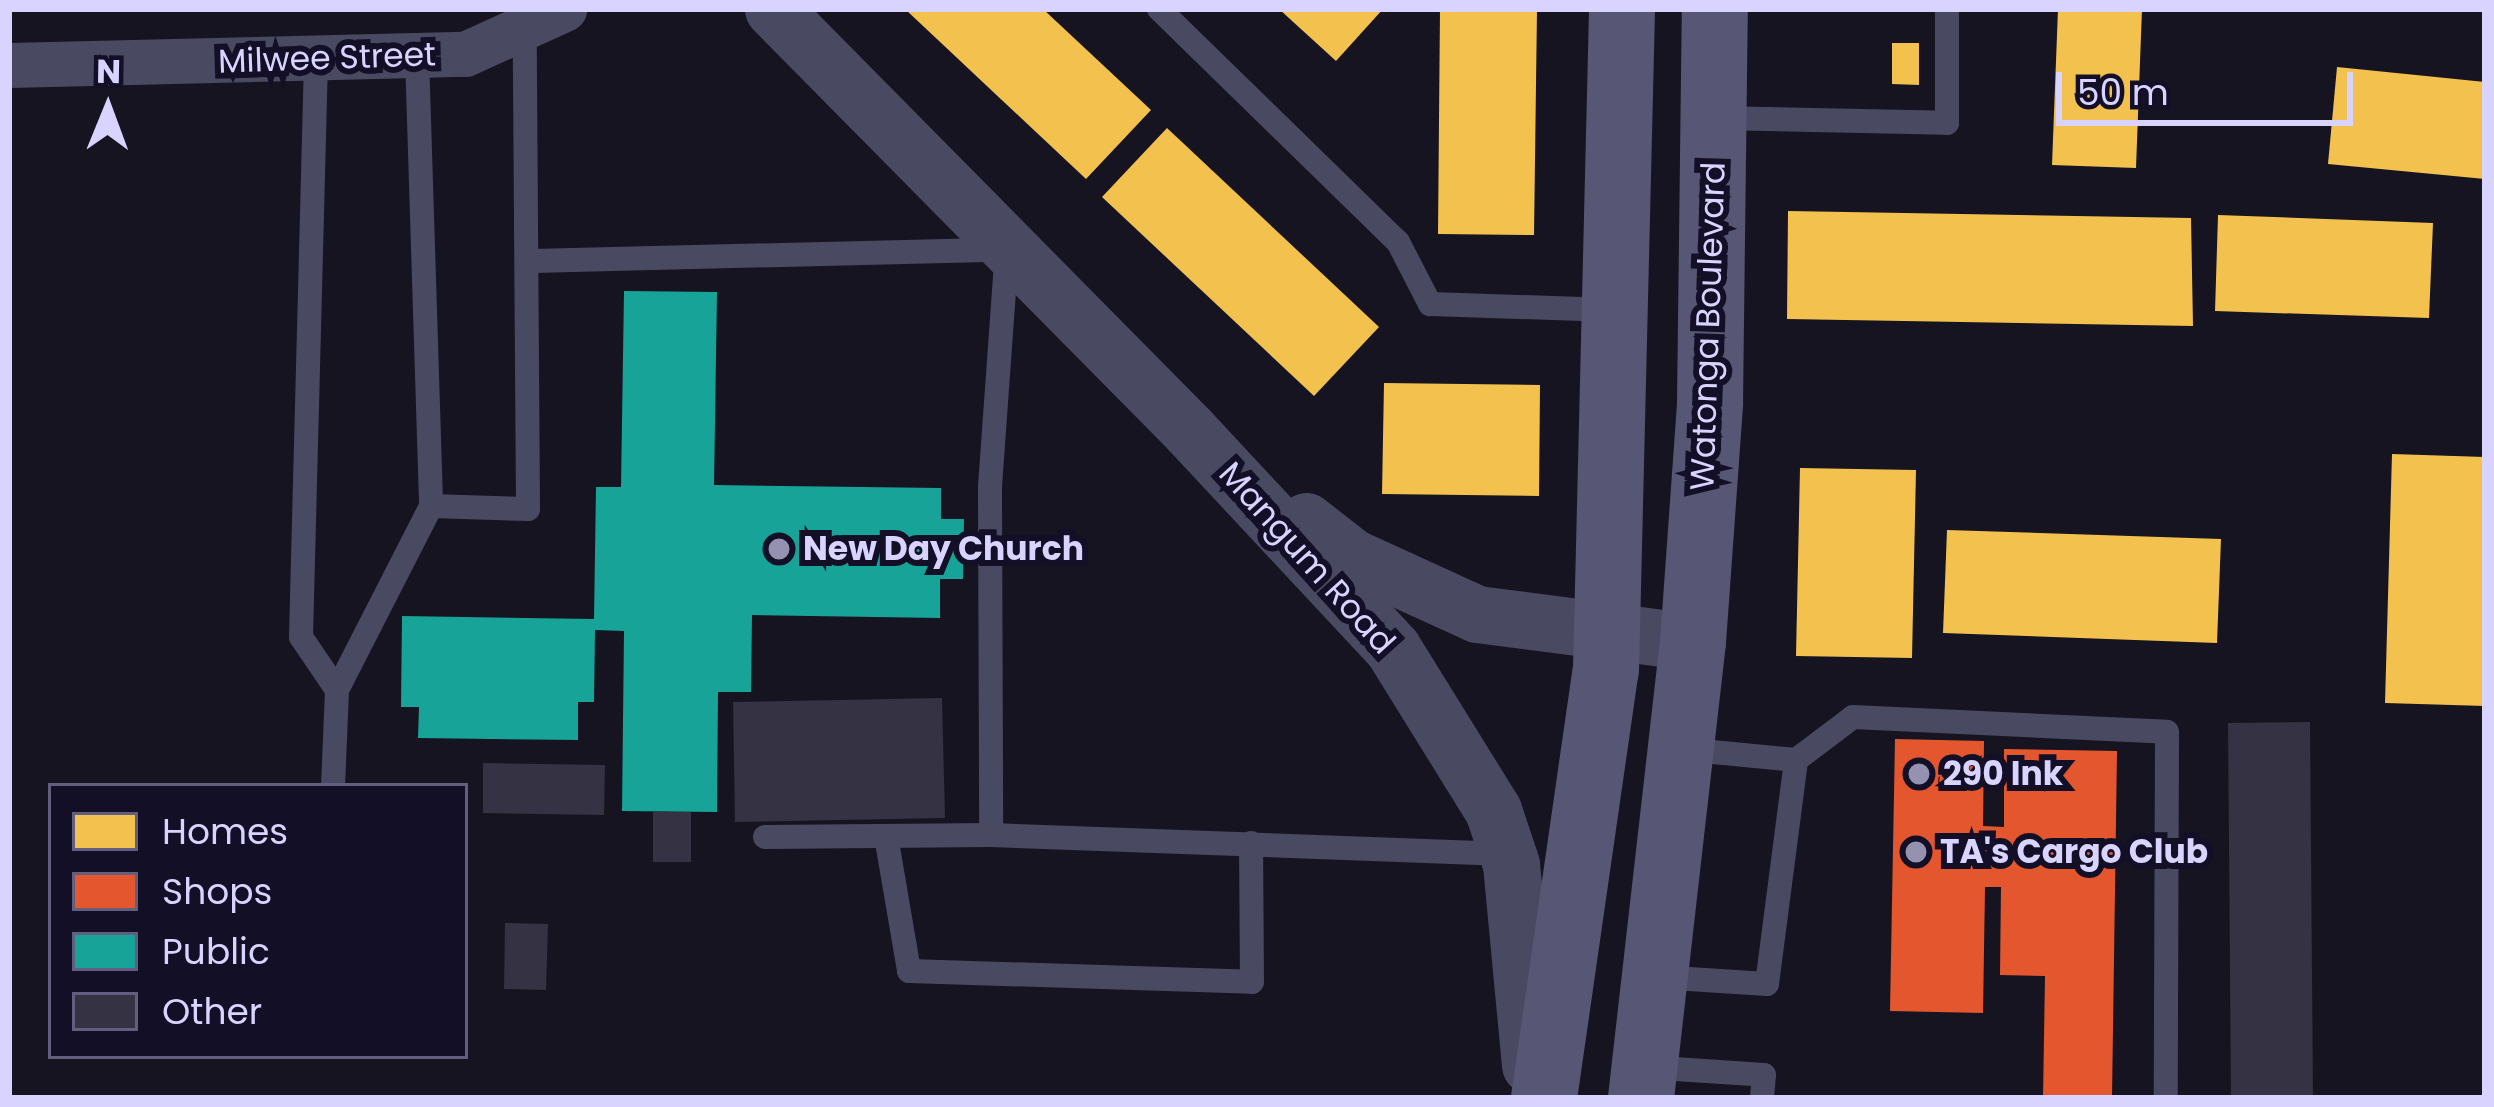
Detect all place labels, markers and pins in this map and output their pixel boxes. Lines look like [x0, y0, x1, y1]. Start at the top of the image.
place label: New Day Church [803, 529, 1084, 569]
marker: New Day Church [766, 536, 792, 562]
place label: 290 Ink [1943, 754, 2063, 794]
marker: 290 Ink [1906, 761, 1932, 787]
place label: TA's Cargo Club [1940, 832, 2208, 872]
marker: TA's Cargo Club [1903, 839, 1929, 865]

